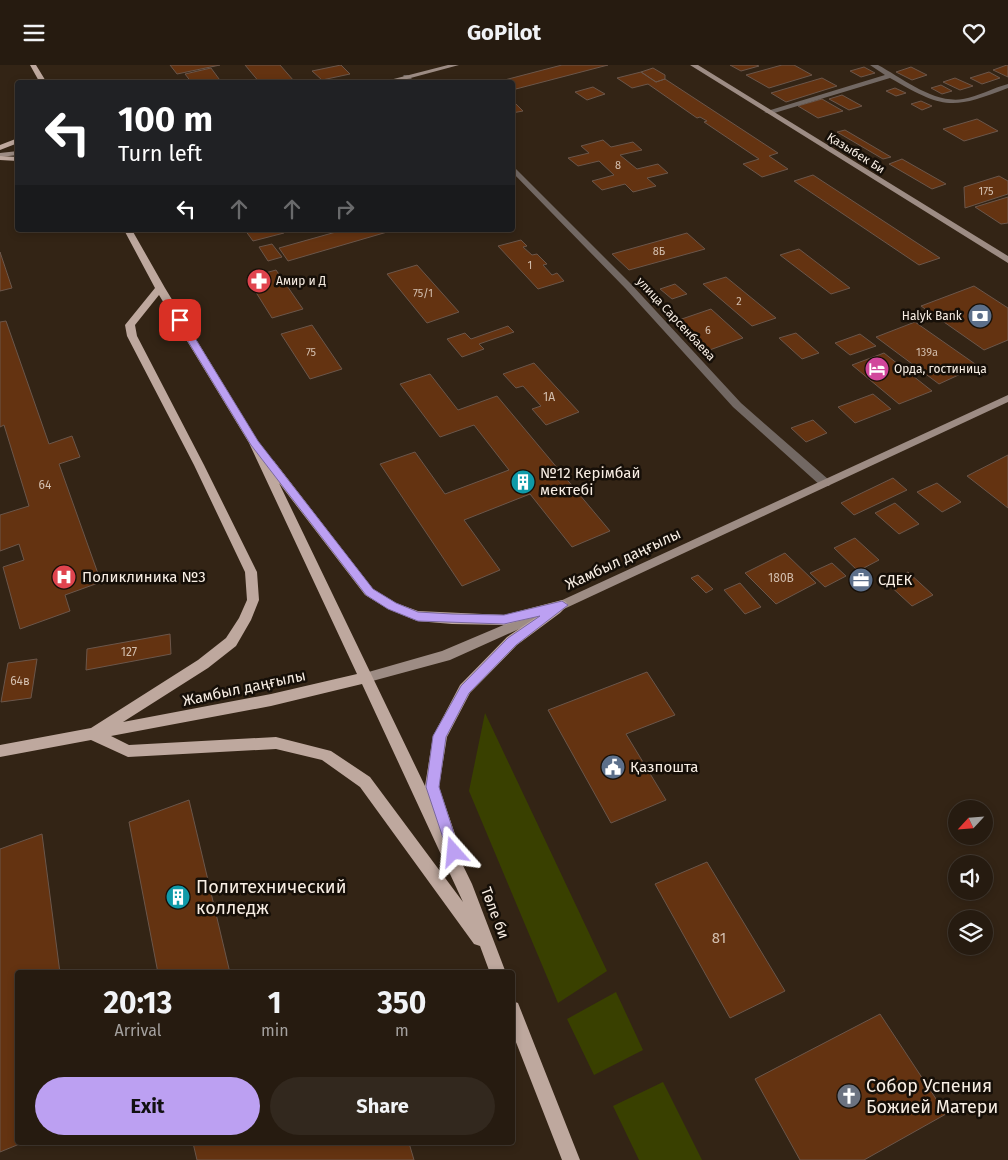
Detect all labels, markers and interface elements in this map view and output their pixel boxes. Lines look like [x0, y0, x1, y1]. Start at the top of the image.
icon: menu [20, 19, 48, 47]
text: GoPilot [467, 19, 541, 46]
icon: heart [960, 19, 988, 47]
text: 100 m [118, 98, 213, 140]
icon: left [35, 100, 100, 165]
street label: Қазыбек Би [825, 130, 887, 176]
text: Turn left [118, 140, 202, 167]
house number: 8 [615, 159, 621, 172]
house number: 175 [979, 185, 994, 198]
icon: left [172, 195, 200, 223]
icon: ahead [225, 195, 253, 223]
icon: ahead [278, 195, 306, 223]
icon: right [331, 195, 359, 223]
house number: 8Б [653, 245, 666, 258]
house number: 1 [528, 259, 532, 272]
pharmacy icon: Амир и Д [246, 268, 272, 294]
place label: Амир и Д [276, 274, 326, 288]
street label: улица Сарсенбаева [634, 274, 718, 364]
house number: 75/1 [413, 287, 433, 300]
house number: 2 [736, 295, 742, 308]
pin [159, 299, 201, 341]
bank icon: Halyk Bank [967, 303, 993, 329]
icon: arrive [166, 306, 194, 334]
place label: Halyk Bank [902, 309, 963, 323]
house number: 6 [705, 324, 711, 337]
house number: 75 [306, 346, 317, 359]
house number: 139а [916, 346, 938, 359]
hotel icon: Орда, гостиница [864, 356, 890, 382]
place label: Орда, гостиница [894, 362, 987, 376]
house number: 1А [543, 390, 555, 404]
place label: №12 Керімбай мектебі [540, 464, 640, 499]
building icon: №12 Керімбай мектебі [510, 469, 536, 495]
house number: 64 [39, 478, 52, 492]
street label: Жамбыл даңғылы [562, 524, 684, 594]
hospital icon: Поликлиника №3 [51, 564, 77, 590]
office icon: СДЕК [848, 567, 874, 593]
place label: Поликлиника №3 [82, 568, 206, 586]
house number: 180В [768, 571, 794, 585]
place label: СДЕК [878, 571, 913, 589]
house number: 127 [121, 645, 137, 659]
street label: Жамбыл даңғылы [181, 666, 307, 710]
house number: 64в [10, 674, 30, 688]
public building icon: Қазпошта [600, 754, 626, 780]
place label: Қазпошта [630, 758, 698, 776]
north arrow [948, 800, 992, 845]
map controls [948, 800, 993, 955]
position arrow [427, 825, 479, 877]
button: sound [948, 855, 993, 900]
place label: Политехнический колледж [196, 876, 346, 919]
building icon: Политехнический колледж [165, 884, 191, 910]
street label: Төле би [477, 885, 513, 941]
button: layers [948, 910, 993, 955]
house number: 81 [712, 929, 726, 947]
text: 20:13 [104, 985, 172, 1021]
text: 1 [268, 985, 282, 1021]
text: 350 [377, 985, 426, 1021]
text: Arrival [115, 1021, 161, 1040]
text: min [261, 1021, 289, 1040]
text: m [395, 1021, 409, 1040]
place label: Собор Успения Божией Матери [866, 1075, 998, 1118]
button: Exit [35, 1077, 260, 1135]
button: Share [270, 1077, 495, 1135]
church icon: Собор Успения Божией Матери [836, 1083, 862, 1109]

